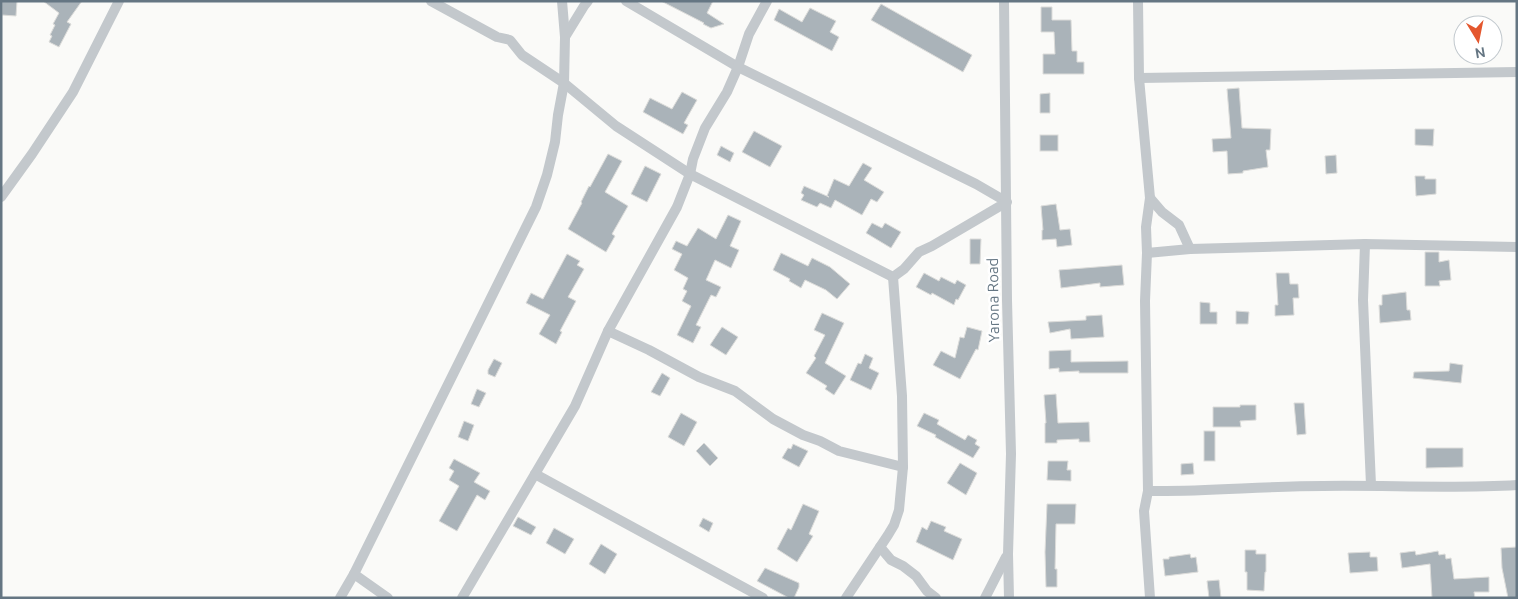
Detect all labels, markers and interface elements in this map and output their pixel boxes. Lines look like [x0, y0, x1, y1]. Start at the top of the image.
north arrow [1453, 15, 1503, 65]
text: N [1474, 44, 1487, 62]
street label: Yarona Road [984, 258, 1002, 342]

